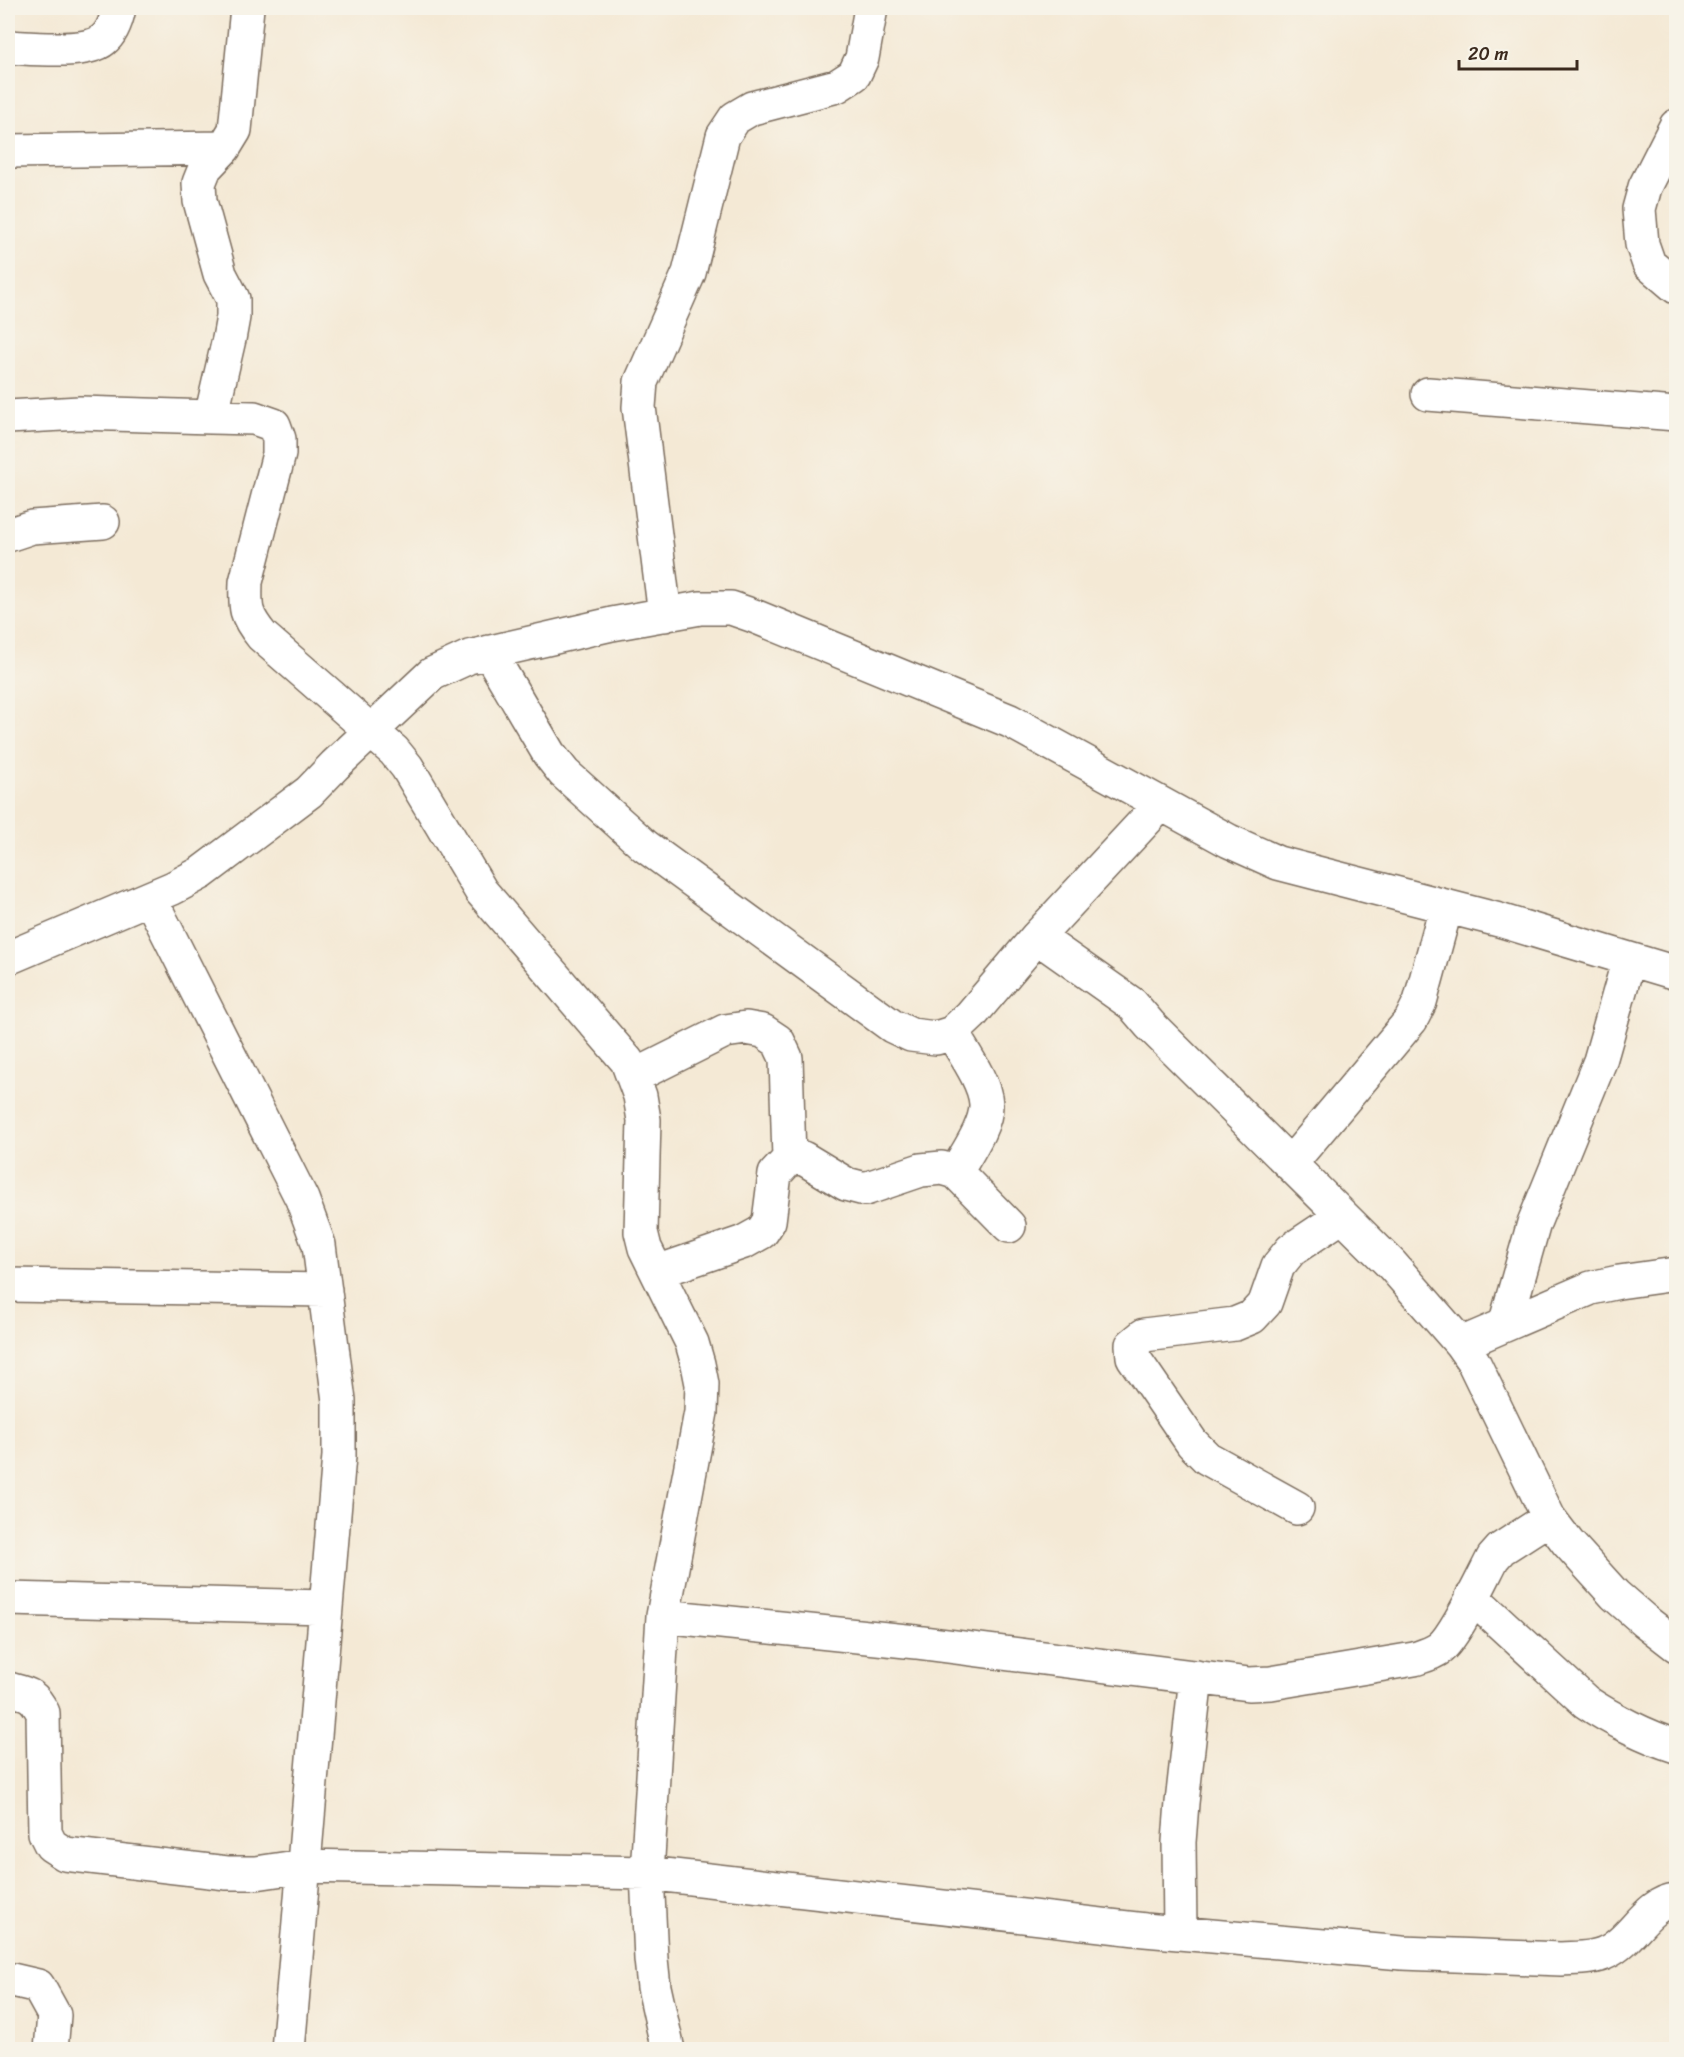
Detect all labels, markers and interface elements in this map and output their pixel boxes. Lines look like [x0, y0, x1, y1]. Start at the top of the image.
scale bar [1459, 33, 1578, 71]
text: 20 m [1468, 38, 1508, 70]

